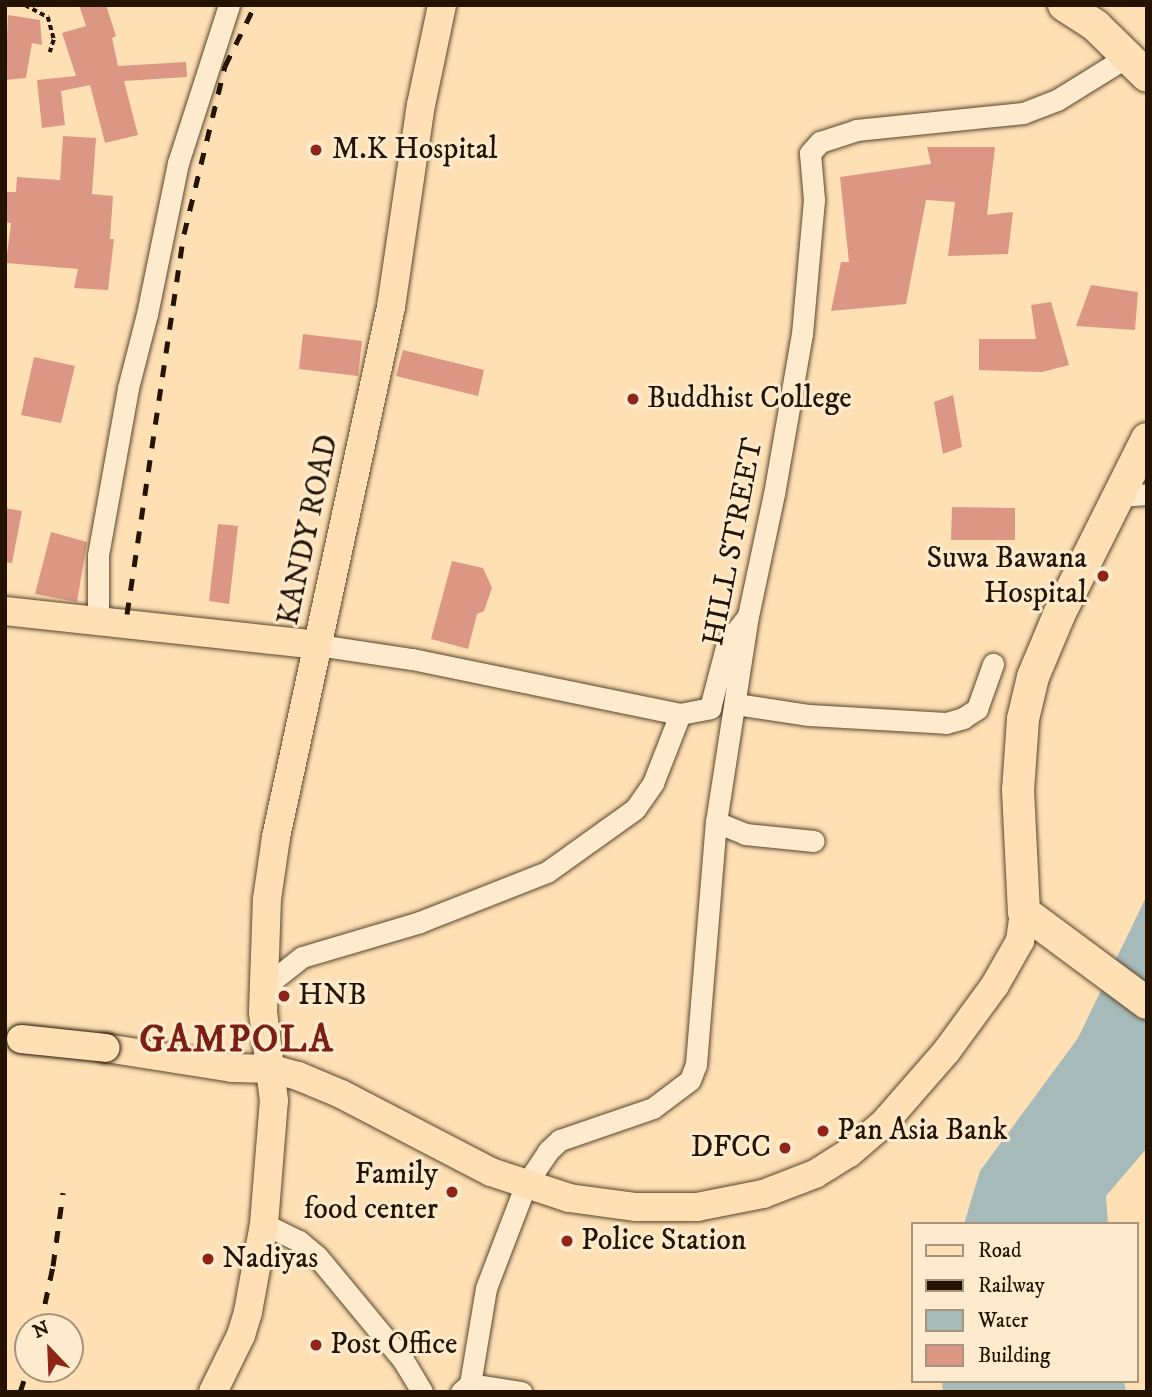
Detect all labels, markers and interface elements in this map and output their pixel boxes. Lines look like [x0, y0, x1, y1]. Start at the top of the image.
place label: M.K Hospital [332, 132, 497, 168]
marker: M.K Hospital [306, 140, 326, 160]
place label: Buddhist College [647, 381, 852, 417]
marker: Buddhist College [625, 391, 641, 407]
street label: KANDY ROAD [271, 431, 347, 629]
street label: HILL STREET [696, 435, 772, 649]
place label: Suwa Bawana Hospital [927, 541, 1087, 612]
marker: Suwa Bawana Hospital [1093, 566, 1113, 586]
place label: HNB [298, 978, 367, 1014]
marker: HNB [276, 988, 292, 1004]
district label: GAMPOLA [140, 1019, 334, 1063]
place label: Pan Asia Bank [837, 1113, 1008, 1149]
marker: Pan Asia Bank [815, 1123, 831, 1139]
place label: DFCC [691, 1130, 771, 1166]
marker: DFCC [777, 1140, 793, 1156]
place label: Family food center [304, 1157, 438, 1228]
marker: Family food center [444, 1184, 460, 1200]
legend [911, 1222, 1138, 1383]
place label: Police Station [581, 1223, 747, 1259]
marker: Police Station [559, 1233, 575, 1249]
text: Road [978, 1238, 1022, 1264]
place label: Nadiyas [222, 1241, 318, 1277]
marker: Nadiyas [200, 1251, 216, 1267]
text: Railway [978, 1273, 1045, 1299]
text: Water [978, 1308, 1028, 1334]
north arrow [14, 1313, 84, 1383]
text: N [30, 1316, 53, 1344]
place label: Post Office [330, 1327, 457, 1363]
marker: Post Office [308, 1337, 324, 1353]
text: Building [978, 1343, 1050, 1369]

